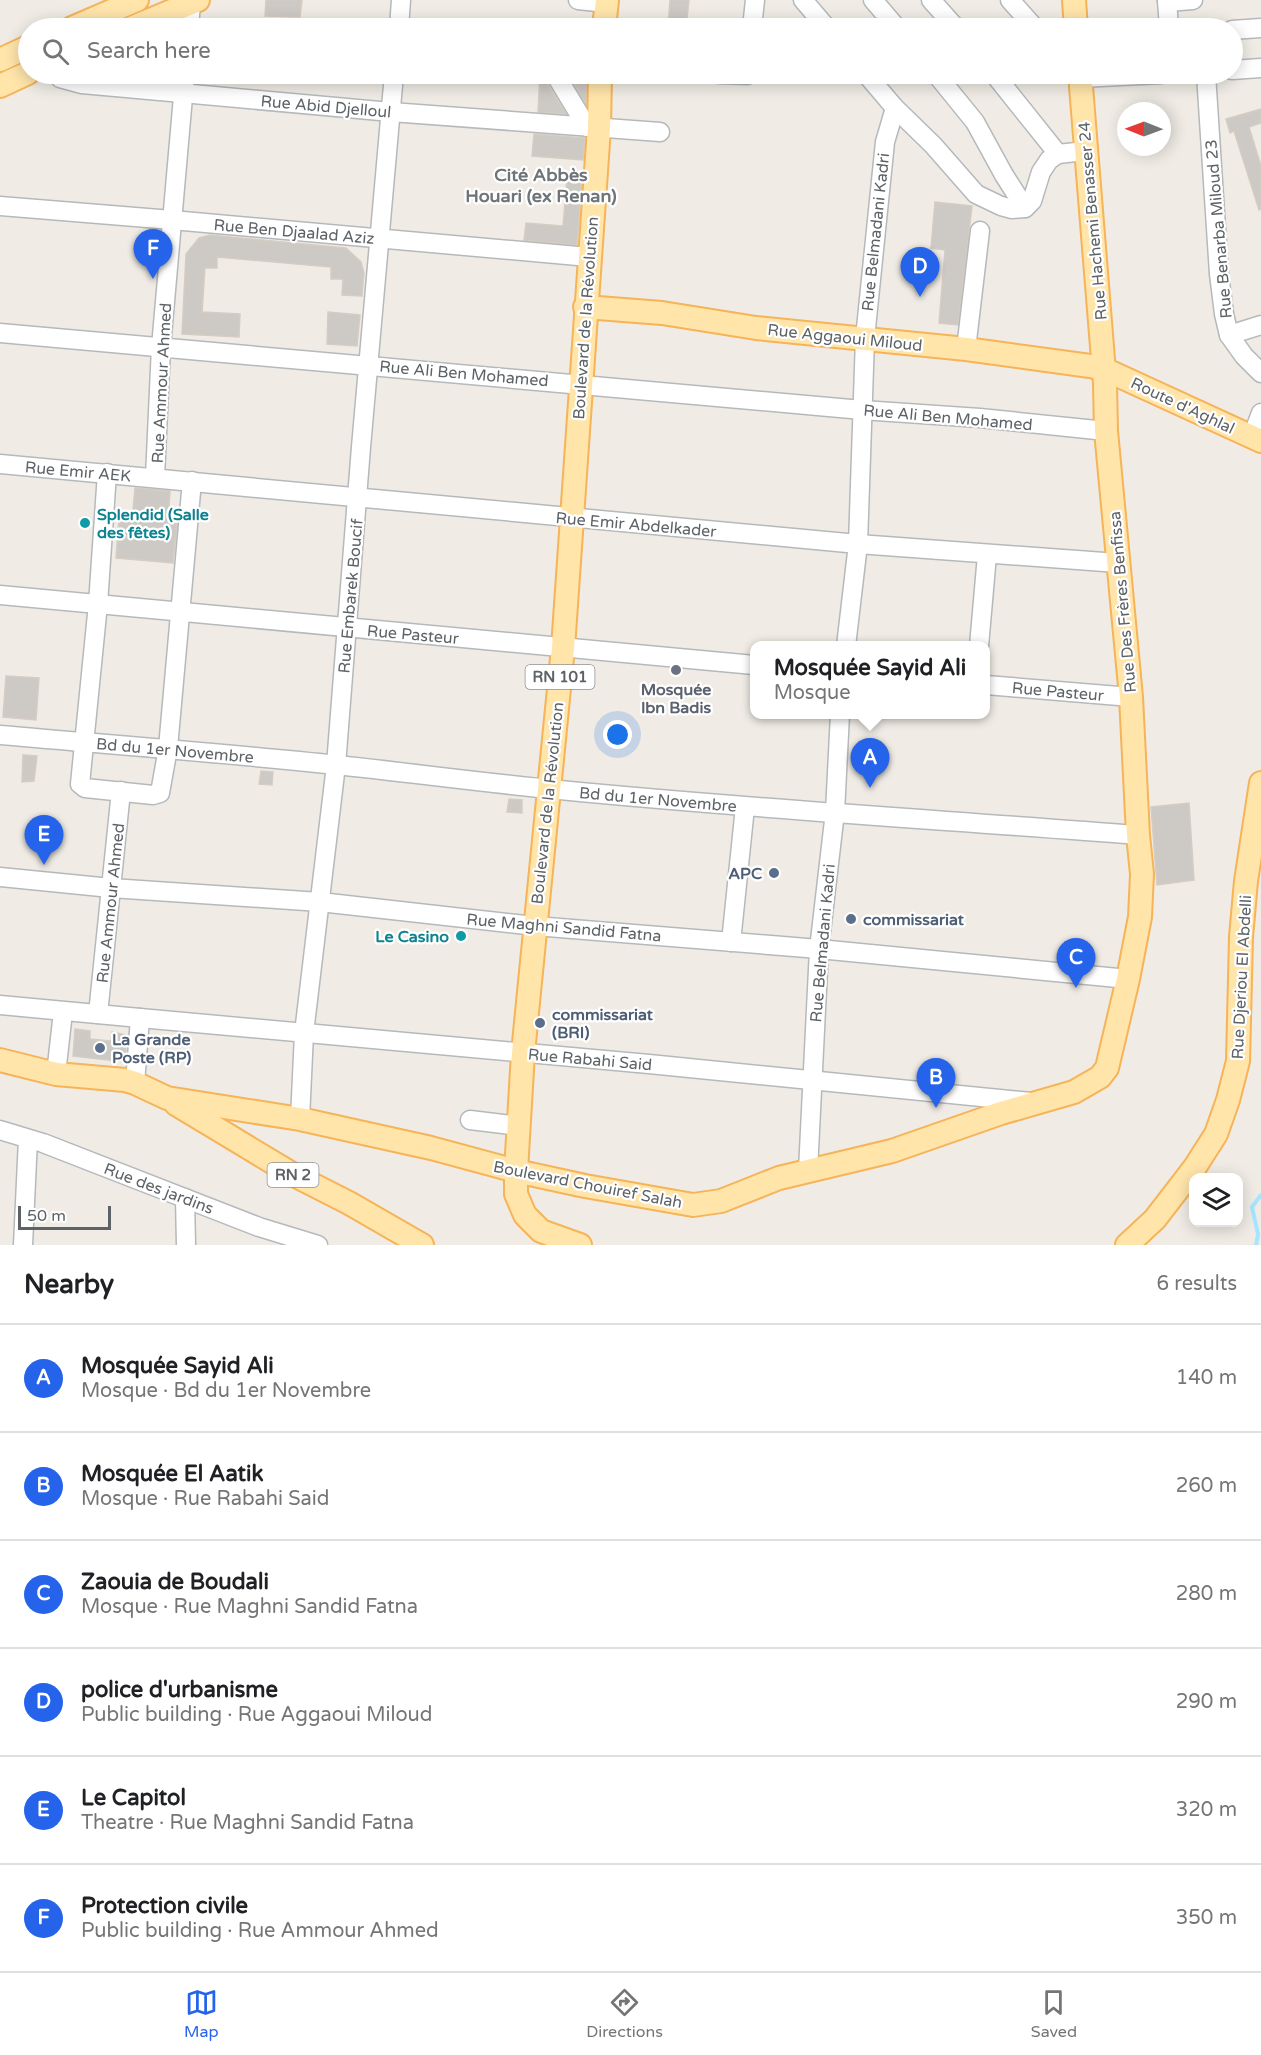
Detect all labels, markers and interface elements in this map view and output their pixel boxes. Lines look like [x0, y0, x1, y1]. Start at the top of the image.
search box [18, 18, 1243, 84]
icon: search [39, 35, 72, 68]
text: Search here [87, 38, 211, 64]
street label: Rue Abid Djelloul [260, 91, 392, 123]
north arrow [1117, 102, 1171, 156]
street label: Rue Hachemi Benasser 24 [1074, 121, 1112, 321]
street label: Rue Benarba Miloud 23 [1201, 139, 1237, 319]
street label: Rue Belmadani Kadri [858, 152, 894, 312]
district label: Cité Abbès Houari (ex Renan) [465, 164, 617, 207]
street label: Rue Ben Djaalad Aziz [213, 215, 375, 249]
street label: Boulevard de la Révolution [569, 216, 603, 420]
pin: F [134, 230, 172, 279]
pin: D [900, 248, 940, 297]
street label: Rue Ammour Ahmed [148, 302, 176, 464]
street label: Rue Aggaoui Miloud [766, 320, 923, 356]
street label: Rue Ali Ben Mohamed [378, 357, 549, 391]
street label: Route d'Aghlal [1127, 373, 1238, 439]
street label: Rue Ali Ben Mohamed [862, 401, 1033, 435]
street label: Rue Emir AEK [24, 457, 132, 487]
place label: Splendid (Salle des fêtes) [97, 505, 209, 543]
street label: Rue Emir Abdelkader [555, 508, 718, 542]
street label: Rue Des Frères Benfissa [1105, 510, 1141, 694]
marker: Splendid (Salle des fêtes) [78, 516, 92, 530]
street label: Rue Embarek Boucif [334, 517, 368, 674]
street label: Rue Pasteur [366, 621, 461, 649]
popup [750, 641, 990, 719]
text: Mosquée Sayid Ali [774, 655, 966, 681]
marker: Mosquée Ibn Badis [669, 663, 683, 677]
road number: RN 101 [526, 665, 594, 689]
street label: Rue Pasteur [1011, 678, 1106, 706]
place label: Mosquée Ibn Badis [641, 680, 711, 718]
text: Mosque [774, 681, 851, 705]
street label: Boulevard de la Révolution [527, 701, 569, 905]
your location [603, 720, 632, 749]
street label: Bd du 1er Novembre [95, 734, 255, 768]
pin: A [850, 738, 890, 788]
street label: Bd du 1er Novembre [578, 783, 738, 817]
pin: E [24, 816, 63, 865]
street label: Rue Ammour Ahmed [93, 822, 129, 984]
street label: Rue Belmadani Kadri [806, 863, 840, 1023]
place label: APC [728, 864, 762, 884]
marker: APC [767, 866, 781, 880]
street label: Rue Djeriou El Abdelli [1228, 894, 1256, 1060]
street label: Rue Maghni Sandid Fatna [466, 910, 662, 946]
place label: commissariat [863, 910, 965, 930]
marker: commissariat [844, 912, 858, 926]
place label: Le Casino [375, 927, 449, 947]
marker: Le Casino [454, 929, 468, 943]
pin: C [1056, 938, 1096, 988]
place label: commissariat (BRI) [552, 1005, 654, 1043]
marker: commissariat (BRI) [533, 1016, 547, 1030]
place label: La Grande Poste (RP) [112, 1030, 191, 1068]
marker: La Grande Poste (RP) [93, 1041, 107, 1055]
street label: Rue Rabahi Said [527, 1045, 653, 1075]
pin: B [916, 1058, 956, 1108]
street label: Boulevard Chouiref Salah [492, 1157, 684, 1213]
street label: Rue des jardins [101, 1159, 216, 1219]
road number: RN 2 [268, 1163, 318, 1187]
map controls [1189, 1173, 1243, 1227]
button: layers [1189, 1173, 1243, 1227]
scale bar [18, 1203, 111, 1230]
text: 50 m [27, 1206, 66, 1226]
text: Nearby [24, 1269, 114, 1300]
text: 6 results [1157, 1272, 1237, 1296]
text: Mosquée Sayid Ali [81, 1353, 274, 1379]
text: A [36, 1366, 51, 1390]
text: 140 m [1176, 1366, 1237, 1390]
text: Mosque · Bd du 1er Novembre [81, 1379, 371, 1403]
text: Mosquée El Aatik [81, 1461, 263, 1487]
text: B [37, 1474, 50, 1498]
text: 260 m [1176, 1474, 1237, 1498]
text: Mosque · Rue Rabahi Said [81, 1487, 329, 1511]
text: Zaouia de Boudali [81, 1569, 269, 1595]
text: C [37, 1582, 50, 1606]
text: 280 m [1176, 1582, 1237, 1606]
text: Mosque · Rue Maghni Sandid Fatna [81, 1595, 418, 1619]
text: police d'urbanisme [81, 1677, 278, 1703]
text: D [36, 1690, 51, 1714]
text: 290 m [1176, 1690, 1237, 1714]
text: Public building · Rue Aggaoui Miloud [81, 1703, 432, 1727]
text: Le Capitol [81, 1785, 186, 1811]
text: E [37, 1798, 50, 1822]
text: 320 m [1176, 1798, 1237, 1822]
text: Theatre · Rue Maghni Sandid Fatna [81, 1811, 414, 1835]
text: Protection civile [81, 1893, 248, 1919]
text: F [37, 1906, 50, 1930]
text: 350 m [1176, 1906, 1237, 1930]
text: Public building · Rue Ammour Ahmed [81, 1919, 439, 1943]
tab: Map [184, 1986, 218, 2042]
tab: Directions [586, 1986, 663, 2042]
tab: Saved [1031, 1986, 1077, 2042]

